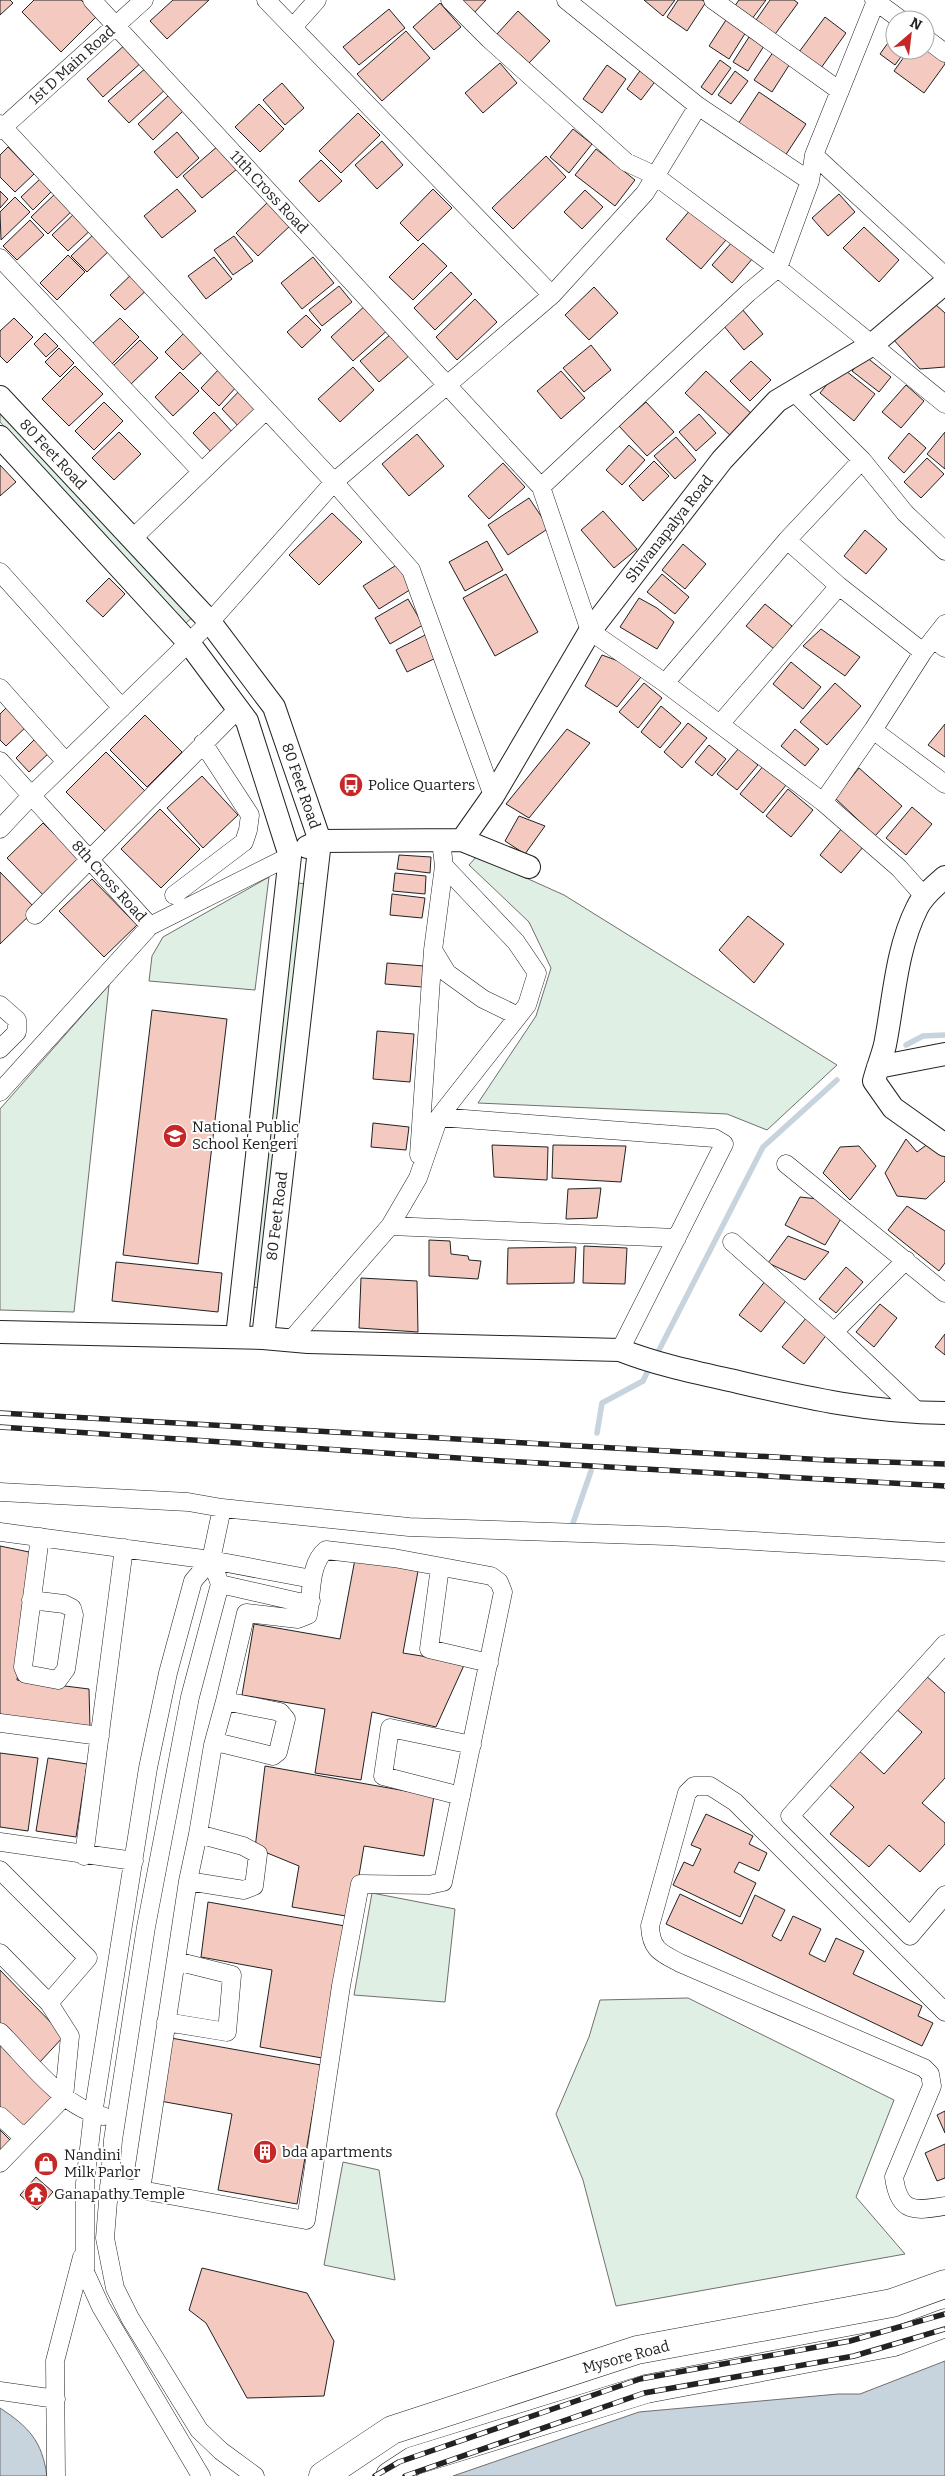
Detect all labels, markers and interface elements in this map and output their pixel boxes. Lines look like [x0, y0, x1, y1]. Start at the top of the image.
north arrow [885, 10, 935, 60]
text: N [907, 14, 925, 34]
street label: 1st D Main Road [25, 22, 119, 108]
street label: 11th Cross Road [226, 147, 312, 237]
street label: 80 Feet Road [16, 415, 90, 493]
street label: Shivanapalya Road [621, 472, 717, 586]
street label: 80 Feet Road [278, 741, 324, 831]
bus stop icon: Police Quarters [338, 772, 364, 798]
place label: Police Quarters [368, 776, 475, 794]
street label: 8th Cross Road [68, 837, 150, 925]
place label: National Public School Kengeri [192, 1118, 299, 1153]
school or university icon: National Public School Kengeri [162, 1123, 188, 1149]
street label: 80 Feet Road [263, 1170, 291, 1262]
building icon: bda apartments [252, 2139, 278, 2165]
place label: bda apartments [282, 2143, 392, 2161]
place label: Nandini Milk Parlor [64, 2146, 141, 2181]
shop icon: Nandini Milk Parlor [33, 2151, 59, 2177]
temple icon: Ganapathy Temple [23, 2181, 49, 2207]
place label: Ganapathy Temple [54, 2185, 185, 2203]
street label: Mysore Road [581, 2337, 671, 2377]

